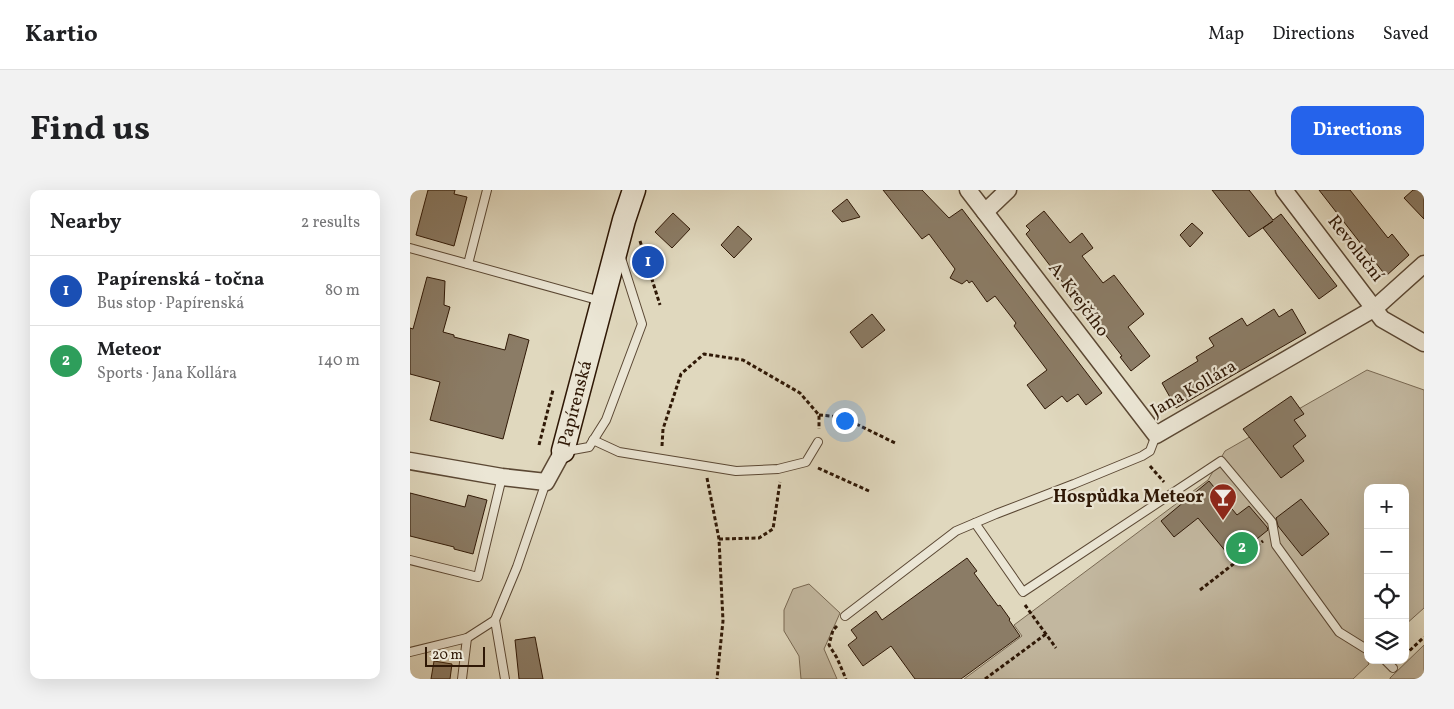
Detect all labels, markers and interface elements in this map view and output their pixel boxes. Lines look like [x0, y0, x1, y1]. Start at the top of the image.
text: Kartio [25, 18, 98, 52]
text: Map [1208, 22, 1244, 47]
text: Directions [1272, 22, 1355, 47]
text: Saved [1383, 22, 1429, 47]
text: Find us [30, 106, 150, 154]
button: Directions [1291, 106, 1424, 155]
text: Nearby [50, 208, 121, 237]
street label: Revoluční [1321, 210, 1389, 288]
text: 2 results [301, 212, 360, 234]
pin: 1 [632, 243, 664, 281]
street label: A. Krejčího [1042, 257, 1114, 343]
text: Papírenská - točna [97, 267, 264, 293]
text: 1 [63, 280, 69, 302]
text: 80 m [325, 280, 360, 302]
text: Bus stop · Papírenská [97, 293, 244, 315]
text: Meteor [97, 337, 161, 363]
text: 2 [62, 350, 70, 372]
text: 140 m [318, 350, 360, 372]
street label: Jana Kollára [1146, 354, 1242, 424]
street label: Papírenská [552, 358, 599, 450]
text: Sports · Jana Kollára [97, 363, 237, 385]
your location [832, 408, 858, 434]
bar icon: Hospůdka Meteor [1208, 482, 1238, 521]
map controls [1364, 484, 1409, 664]
button: + [1364, 484, 1409, 529]
place label: Hospůdka Meteor [1053, 485, 1204, 510]
pin: 2 [1226, 529, 1258, 567]
button: − [1364, 529, 1409, 574]
button: locate [1364, 574, 1409, 619]
button: layers [1364, 619, 1409, 664]
scale bar [425, 644, 485, 667]
text: 20 m [432, 646, 463, 665]

